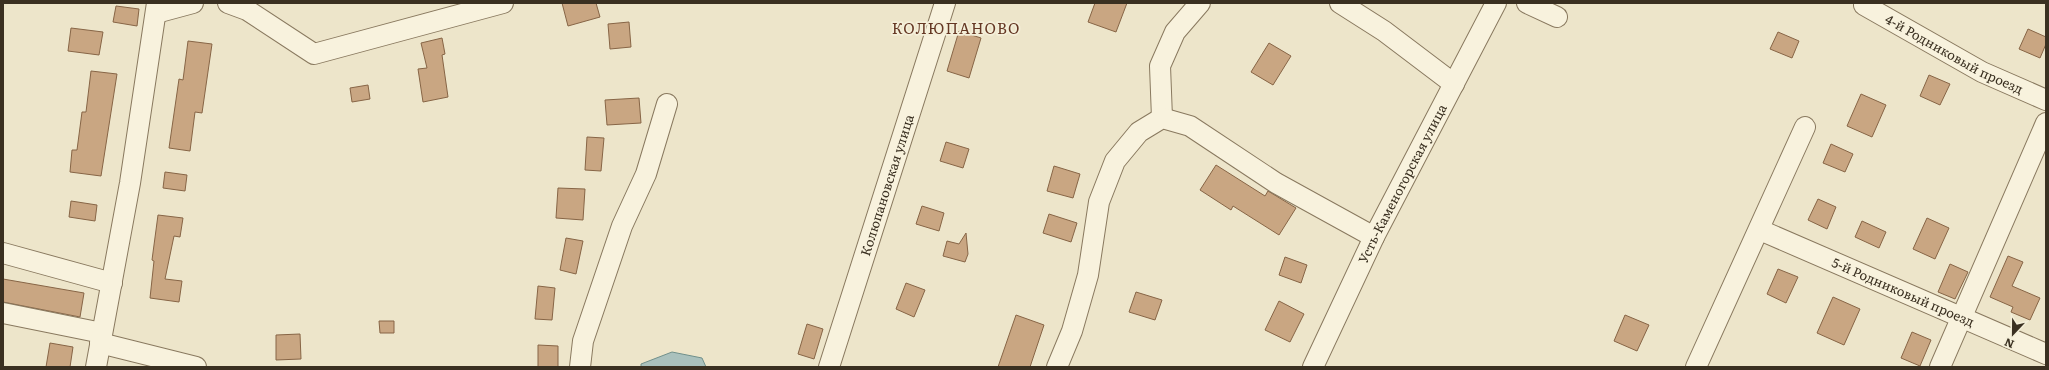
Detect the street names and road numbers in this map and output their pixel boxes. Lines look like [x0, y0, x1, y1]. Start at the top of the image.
street label: 4-й Родниковый проезд [1882, 9, 2027, 98]
street label: Усть-Каменогорская улица [1353, 100, 1451, 266]
street label: Колюпановская улица [855, 112, 918, 258]
street label: 5-й Родниковый проезд [1829, 252, 1978, 331]

